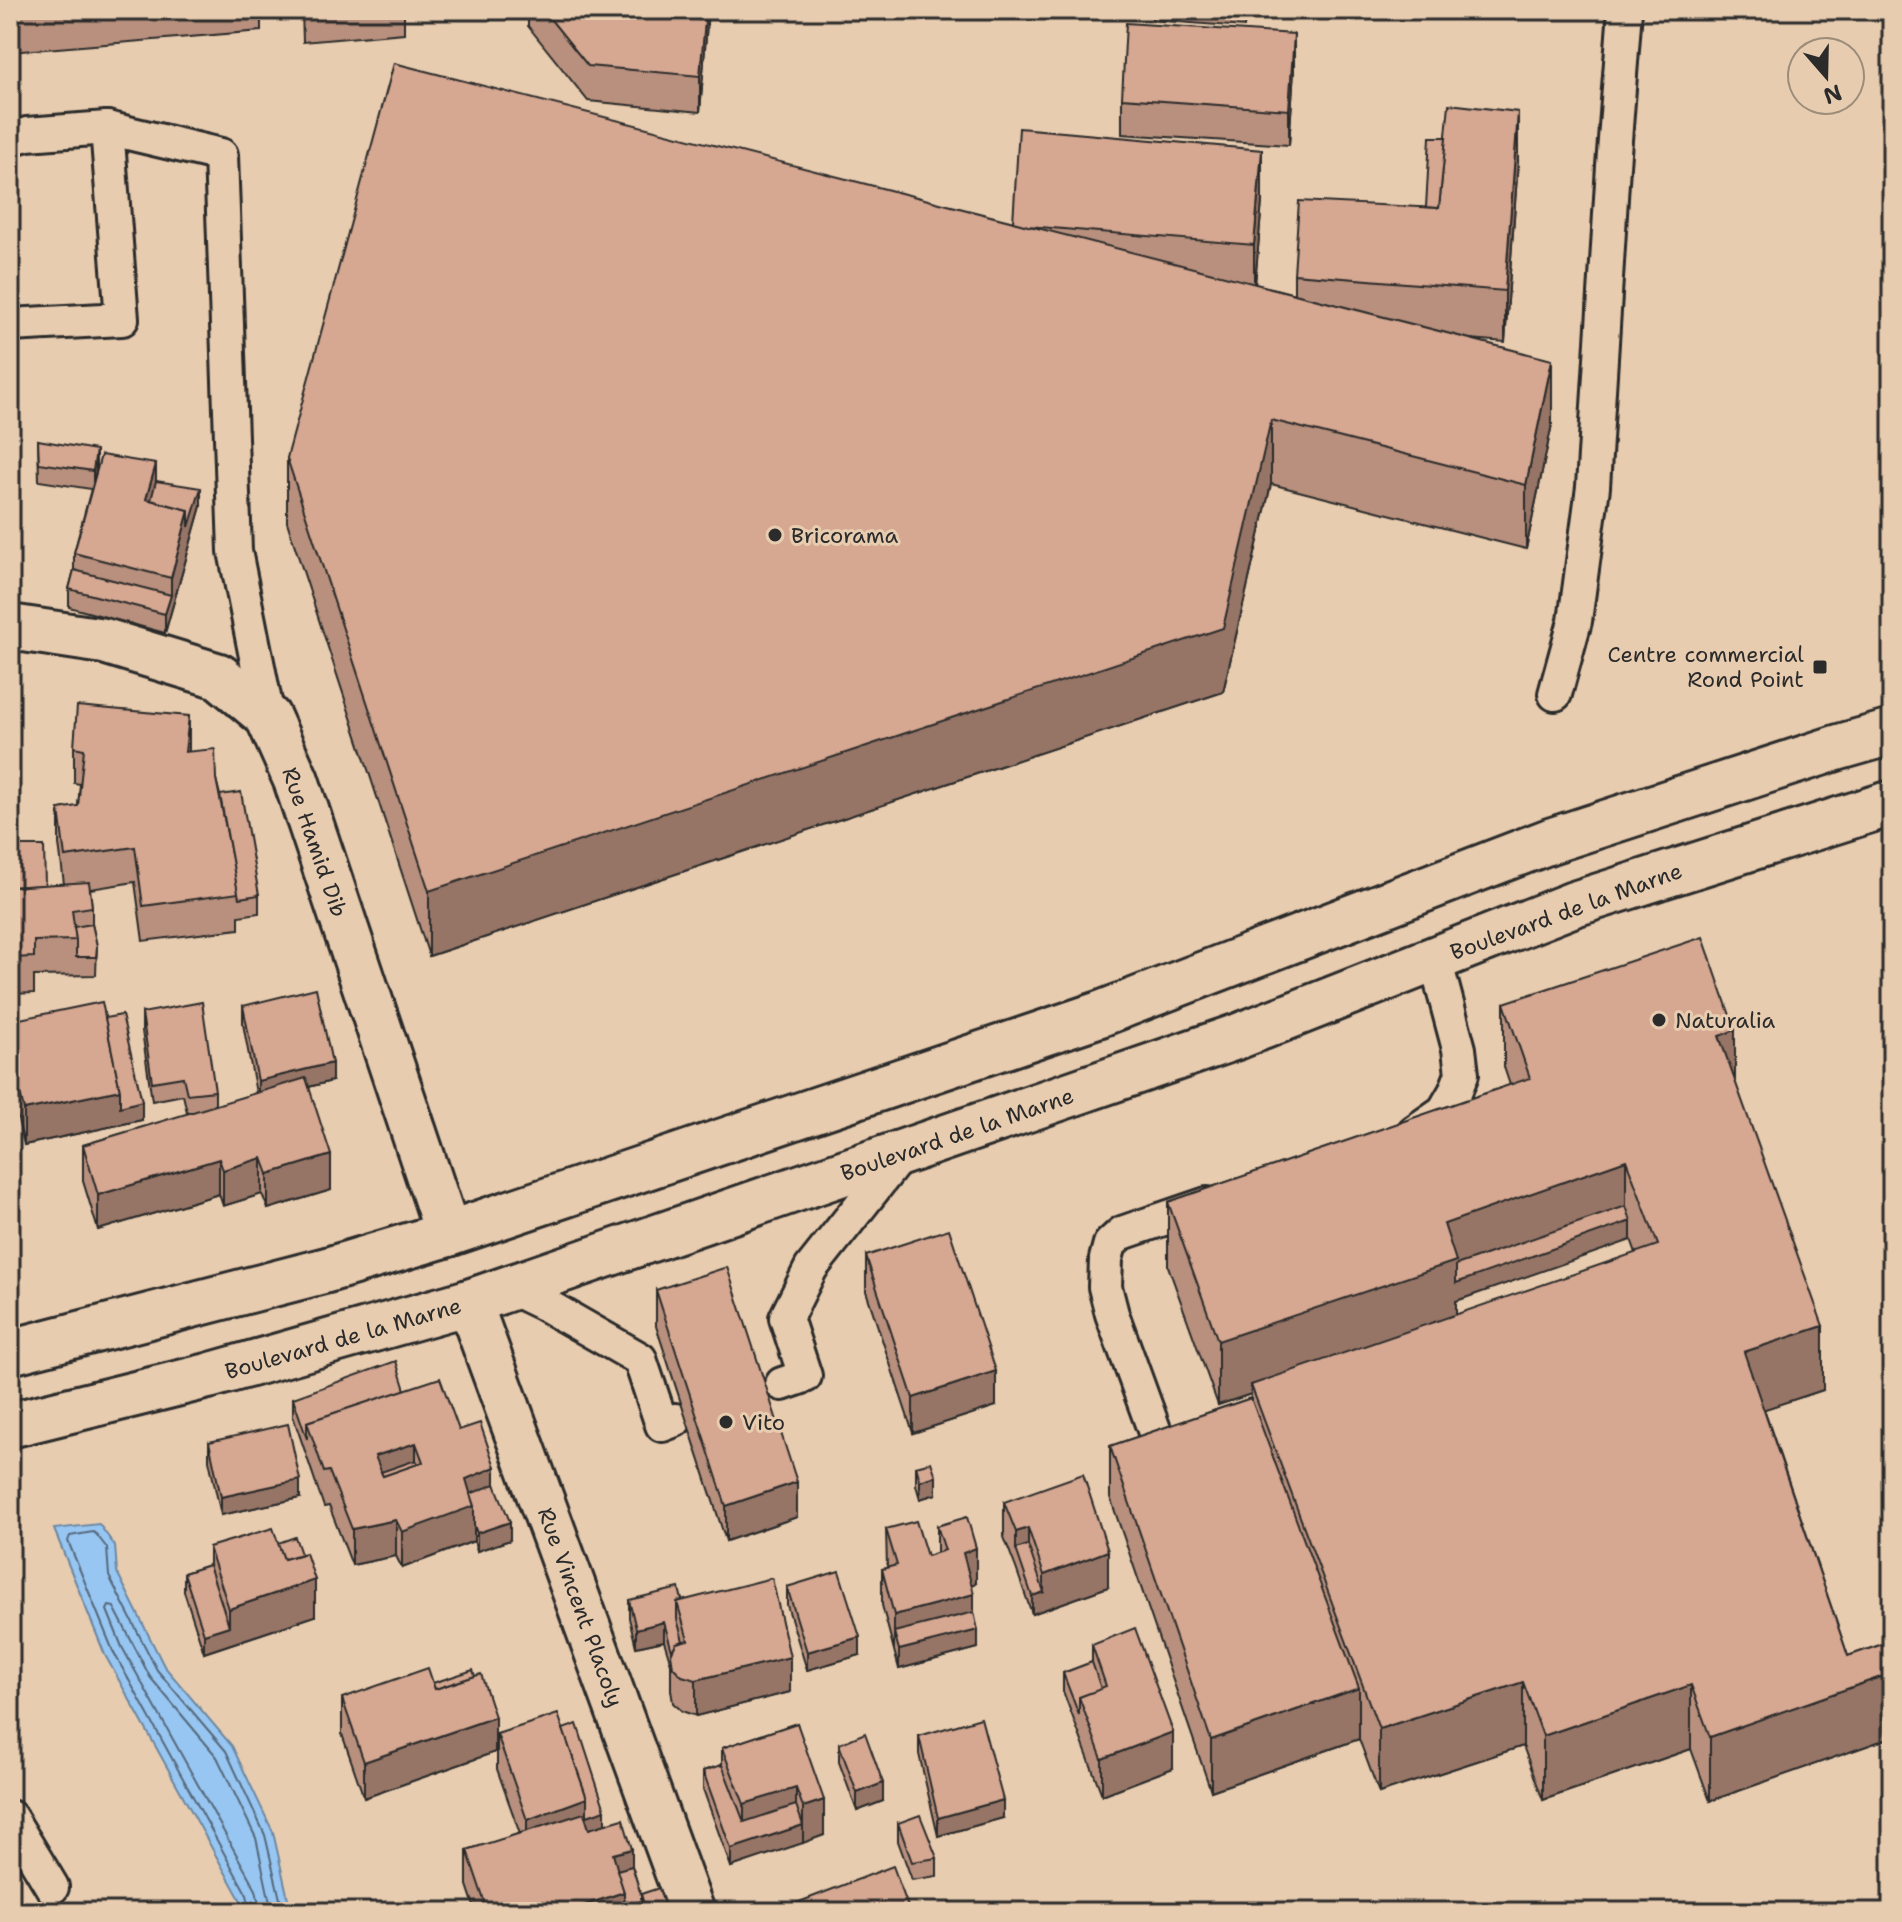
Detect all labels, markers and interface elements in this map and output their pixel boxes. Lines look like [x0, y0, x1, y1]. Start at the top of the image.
north arrow [1786, 36, 1866, 116]
text: N [1820, 78, 1846, 111]
place label: Bricorama [791, 521, 899, 550]
marker: Bricorama [766, 526, 784, 544]
place label: Centre commercial Rond Point [1607, 640, 1804, 694]
marker: Centre commercial Rond Point [1811, 658, 1829, 676]
street label: Rue Hamid Dib [275, 763, 354, 921]
street label: Boulevard de la Marne [1446, 856, 1686, 967]
place label: Naturalia [1675, 1006, 1776, 1035]
marker: Naturalia [1650, 1011, 1668, 1029]
street label: Boulevard de la Marne [837, 1081, 1077, 1188]
street label: Boulevard de la Marne [222, 1291, 465, 1386]
place label: Vito [742, 1408, 785, 1437]
marker: Vito [717, 1413, 735, 1431]
street label: Rue Vincent Placoly [531, 1503, 630, 1711]

